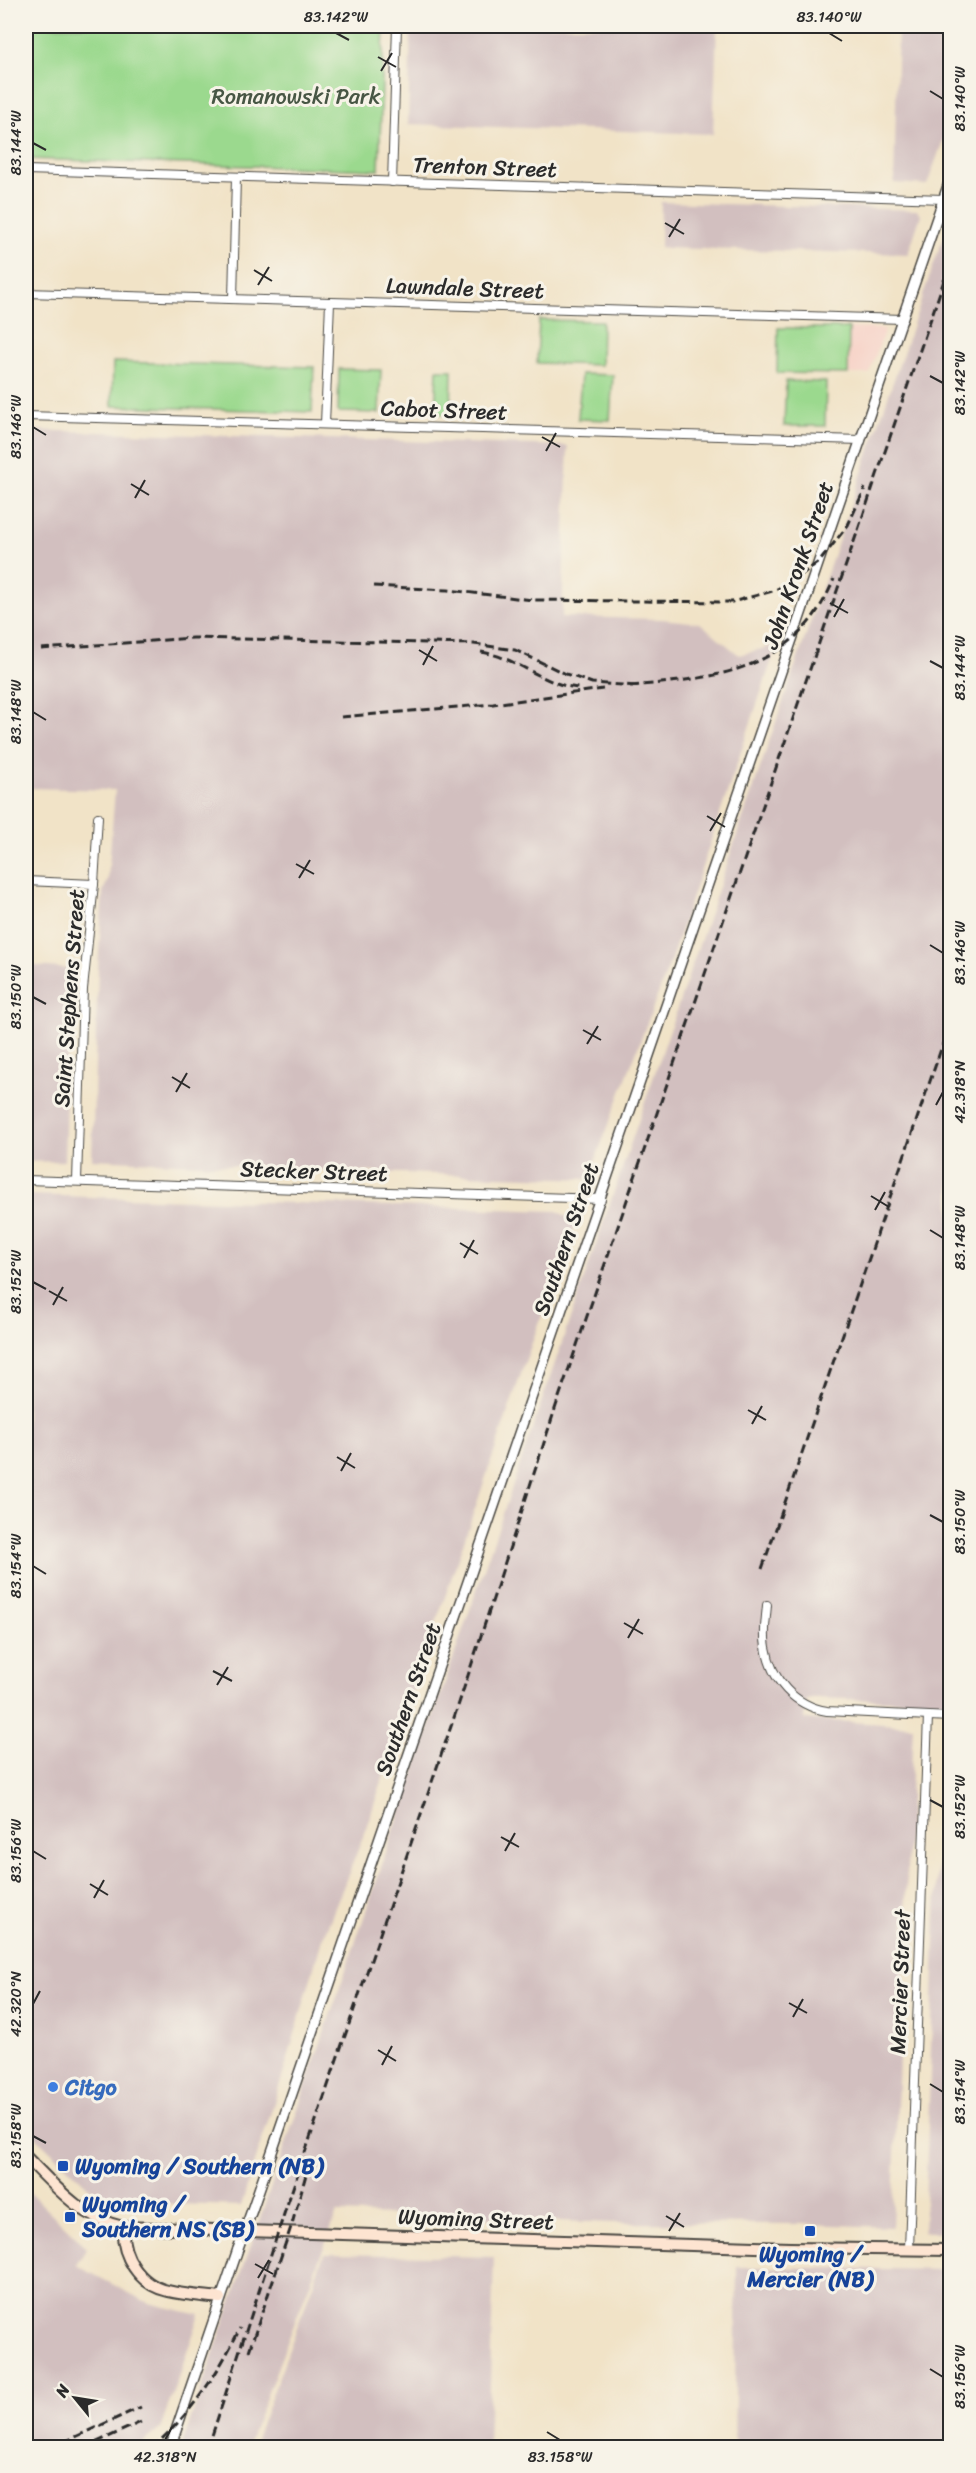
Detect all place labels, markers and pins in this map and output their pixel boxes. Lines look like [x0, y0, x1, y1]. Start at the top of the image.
place label: Citgo [64, 2068, 118, 2107]
marker: Citgo [46, 2080, 60, 2094]
place label: Wyoming / Southern (NB) [75, 2147, 325, 2186]
marker: Wyoming / Southern (NB) [56, 2159, 70, 2173]
place label: Wyoming / Southern NS (SB) [81, 2185, 255, 2249]
marker: Wyoming / Southern NS (SB) [63, 2210, 77, 2224]
marker: Wyoming / Mercier (NB) [803, 2224, 817, 2238]
place label: Wyoming / Mercier (NB) [746, 2235, 875, 2299]

